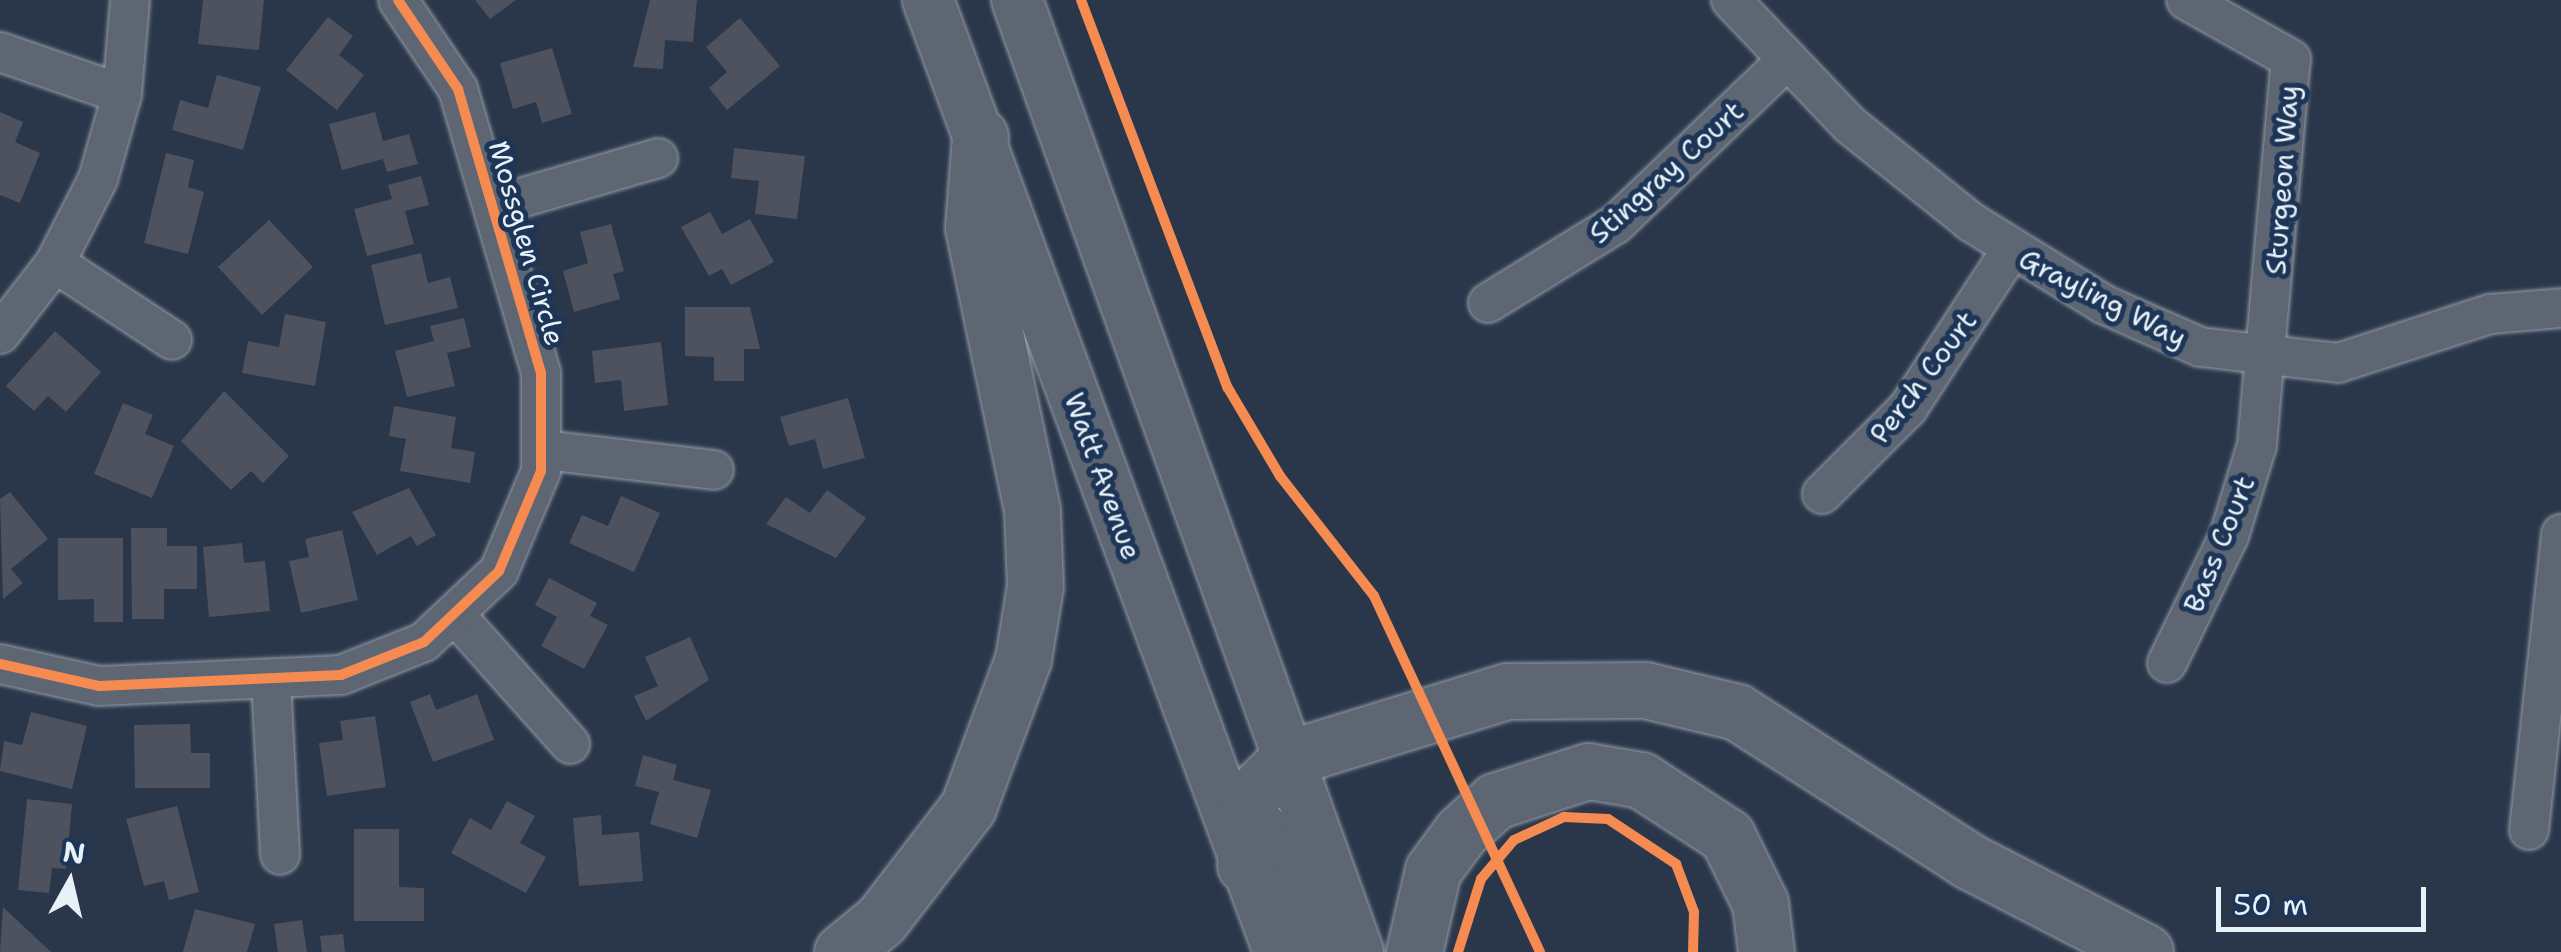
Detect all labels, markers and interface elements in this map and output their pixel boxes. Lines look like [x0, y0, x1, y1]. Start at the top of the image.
street label: Sturgeon Way [2259, 84, 2305, 276]
street label: Stingray Court [1582, 94, 1750, 250]
street label: Mossglen Circle [482, 137, 572, 349]
street label: Grayling Way [2014, 241, 2192, 355]
street label: Perch Court [1862, 304, 1984, 450]
street label: Watt Avenue [1057, 388, 1149, 564]
street label: Bass Court [2176, 471, 2262, 617]
north arrow [20, 832, 120, 932]
text: N [61, 832, 88, 873]
scale bar [2221, 867, 2431, 929]
text: 50 m [2233, 884, 2308, 925]

